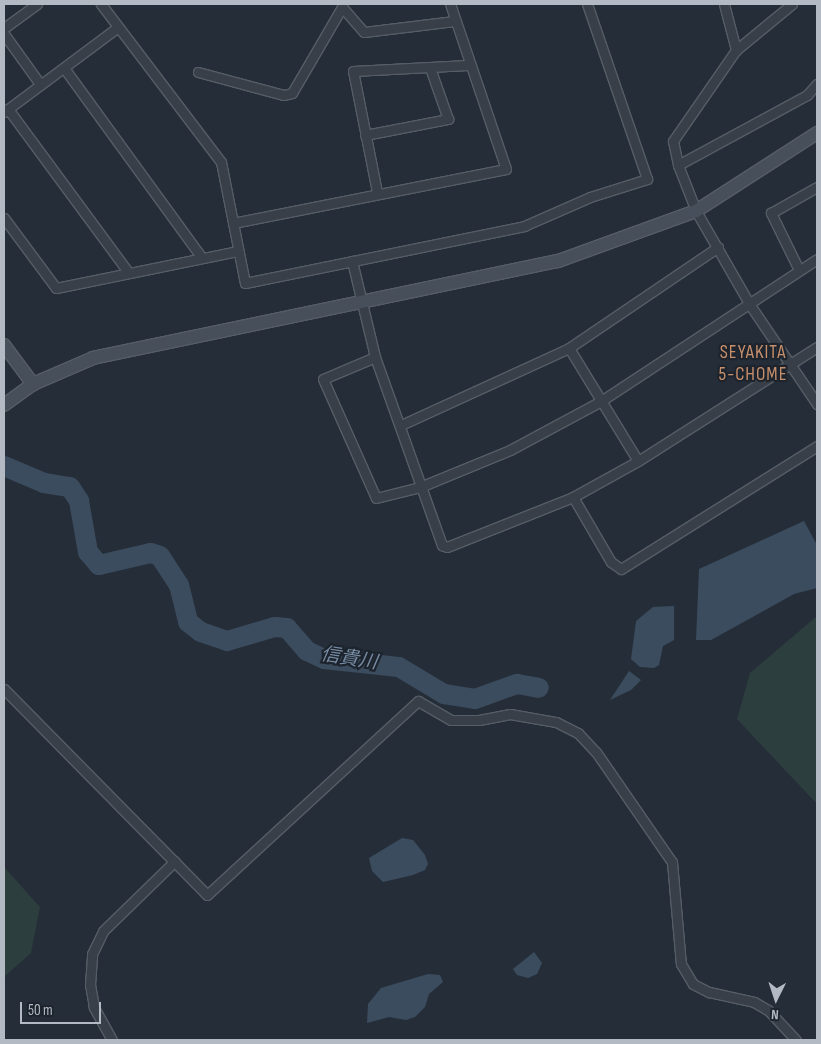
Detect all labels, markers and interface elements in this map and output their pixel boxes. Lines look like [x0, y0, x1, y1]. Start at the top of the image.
district label: SEYAKITA 5-CHOME [718, 342, 788, 386]
water label: 信貴川 [319, 643, 379, 675]
north arrow [751, 974, 801, 1024]
scale bar [22, 992, 104, 1024]
text: 50 m [28, 1001, 53, 1020]
text: N [771, 1006, 779, 1023]

